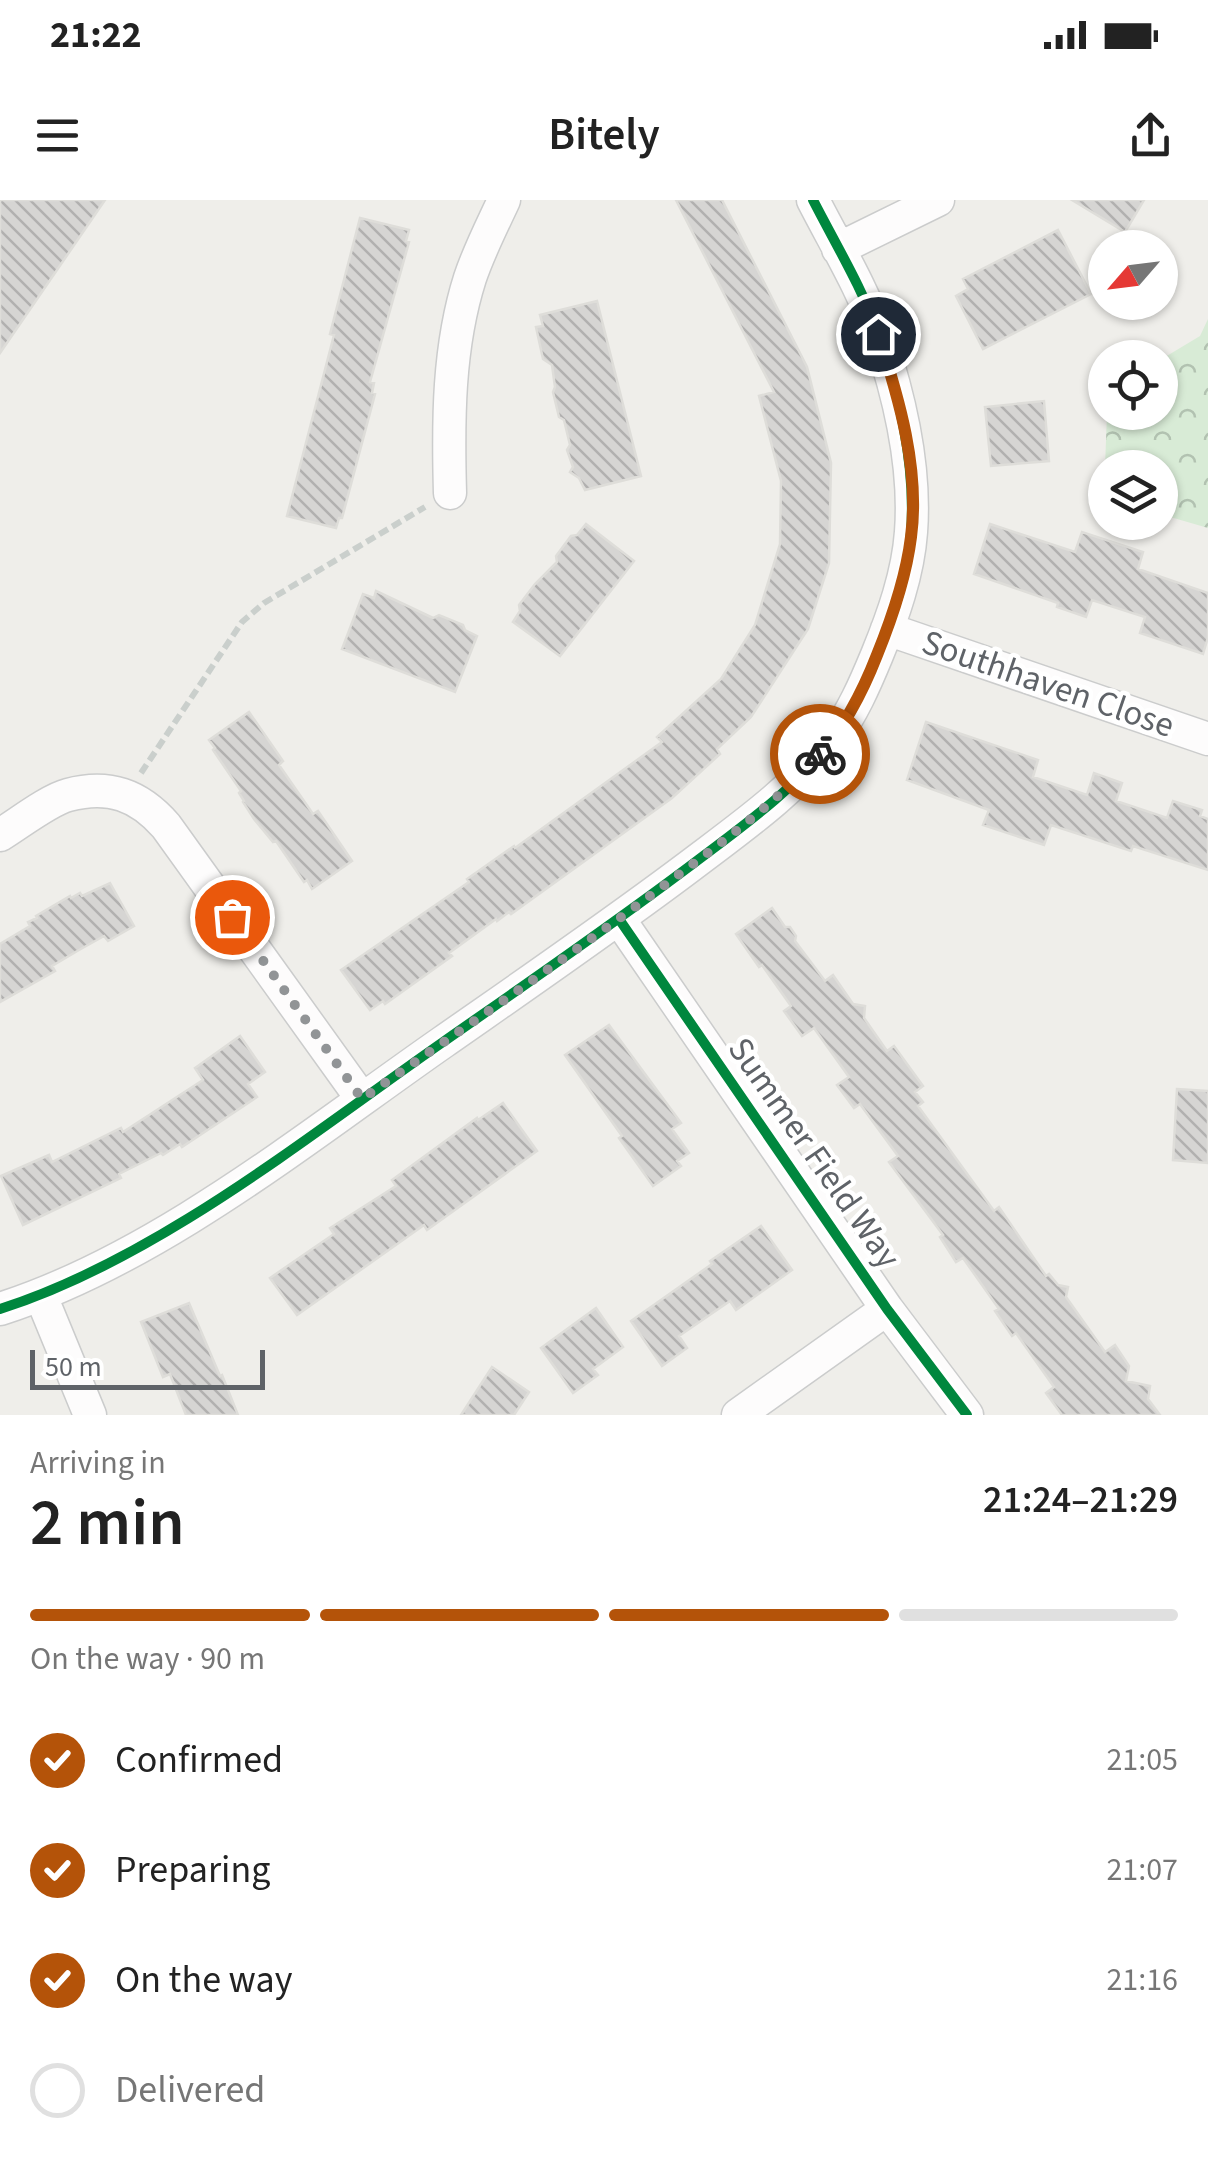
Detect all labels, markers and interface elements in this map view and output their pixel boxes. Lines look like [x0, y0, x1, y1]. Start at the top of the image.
text: 21:22 [50, 8, 142, 62]
text: Bitely [548, 103, 660, 167]
icon: menu [30, 108, 85, 163]
icon: share [1123, 108, 1178, 163]
north arrow [1088, 230, 1178, 320]
map controls [1088, 230, 1178, 540]
pin [836, 292, 921, 377]
icon: home [851, 307, 906, 362]
button: locate [1088, 340, 1178, 430]
button: layers [1088, 450, 1178, 540]
street label: Southhaven Close [915, 617, 1181, 751]
courier [770, 704, 870, 804]
icon: bike [793, 727, 848, 782]
pin [190, 875, 275, 960]
icon: bag [205, 890, 260, 945]
street label: Summer Field Way [716, 1027, 912, 1279]
scale bar [30, 1345, 265, 1390]
text: 50 m [45, 1347, 102, 1387]
text: Arriving in [30, 1440, 166, 1486]
text: 21:24–21:29 [983, 1473, 1178, 1527]
text: 2 min [30, 1477, 185, 1570]
text: On the way · 90 m [30, 1636, 265, 1682]
icon: check [30, 1733, 85, 1788]
text: Confirmed [115, 1733, 283, 1787]
text: 21:05 [1106, 1737, 1178, 1783]
icon: check [30, 1843, 85, 1898]
text: Preparing [115, 1843, 270, 1897]
text: 21:07 [1106, 1847, 1178, 1893]
icon: check [30, 1953, 85, 2008]
text: On the way [115, 1953, 292, 2007]
text: 21:16 [1106, 1957, 1178, 2003]
text: Delivered [115, 2063, 265, 2117]

